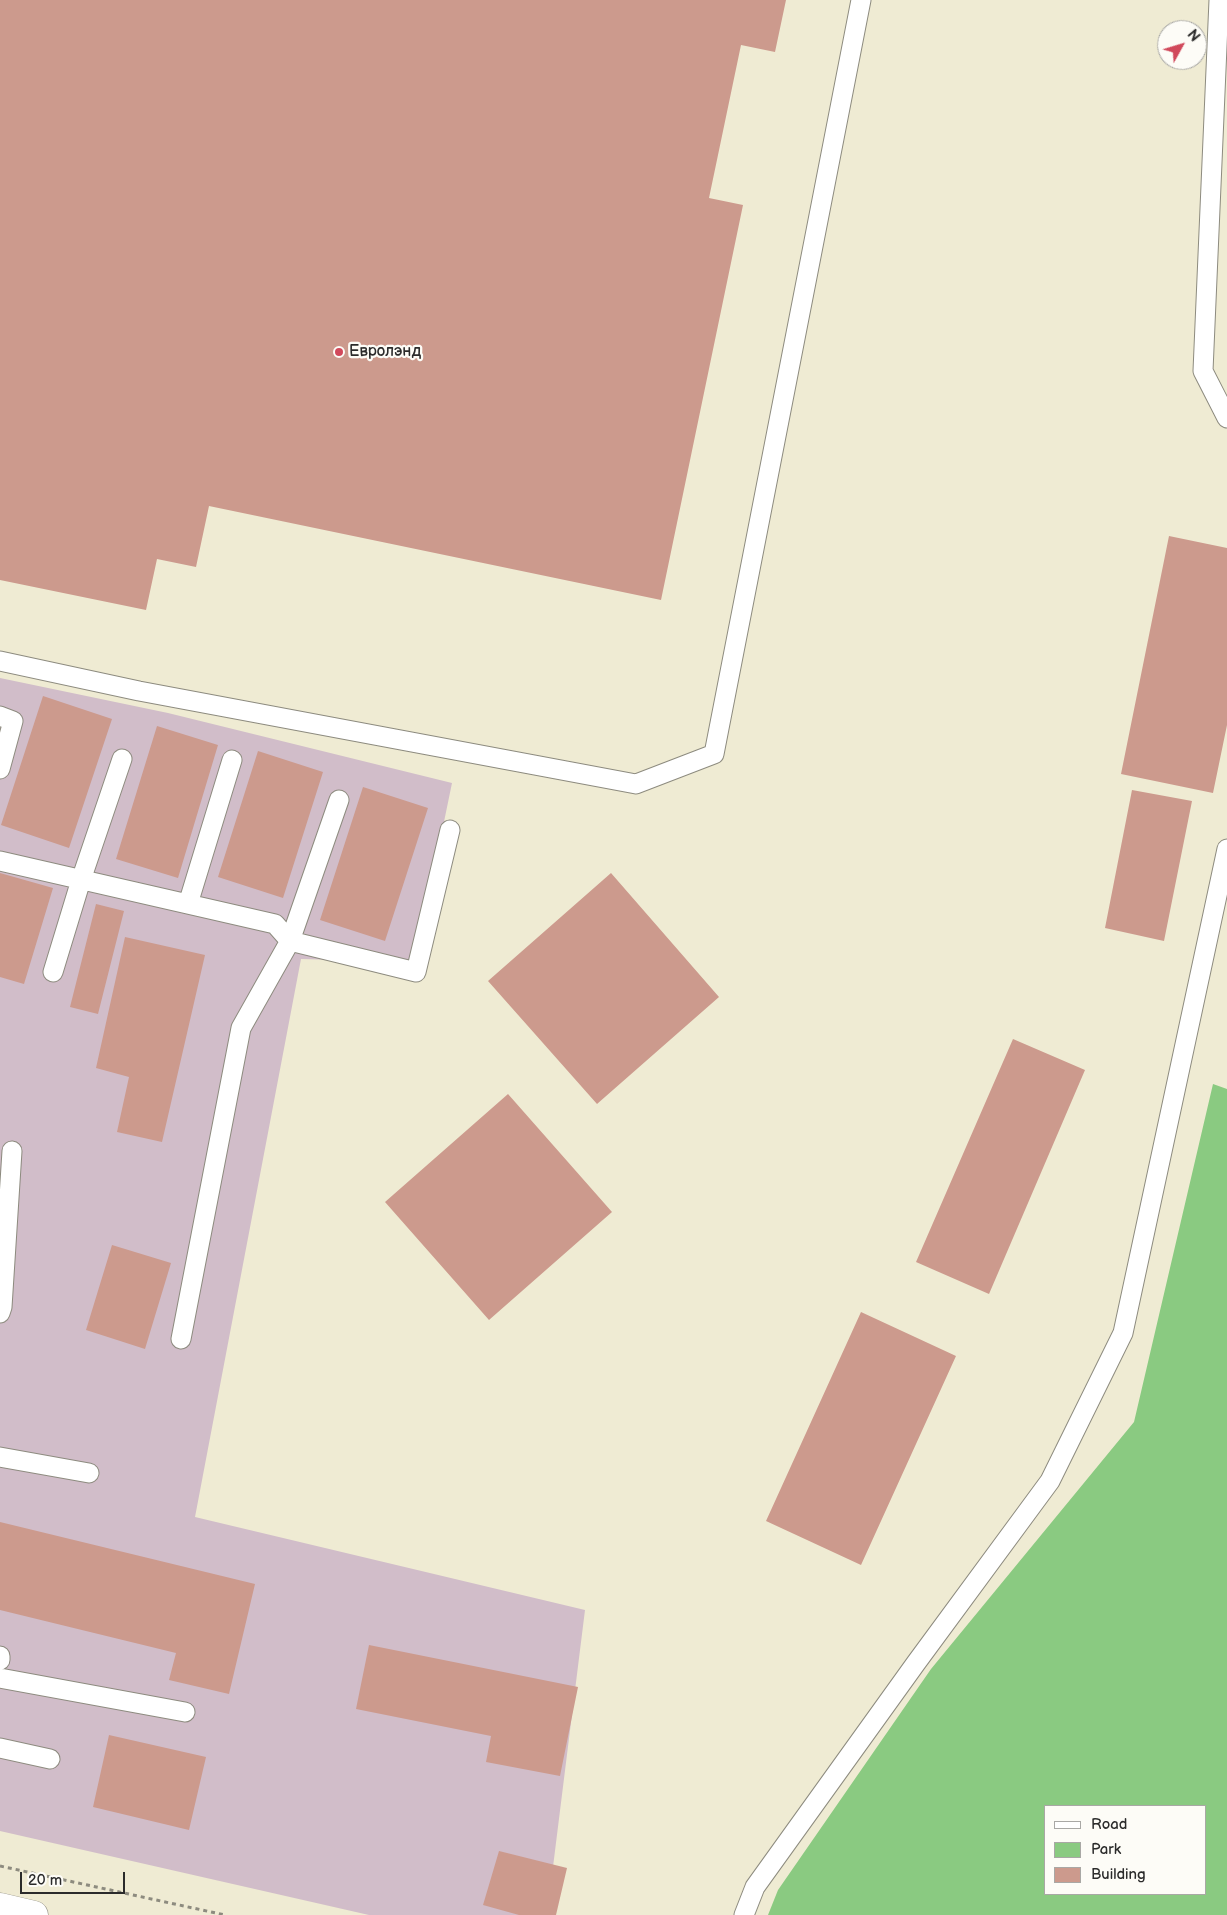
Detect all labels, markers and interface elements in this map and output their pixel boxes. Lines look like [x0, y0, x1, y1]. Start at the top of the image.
north arrow [1157, 20, 1207, 70]
text: N [1183, 26, 1203, 45]
place label: Евролэнд [349, 342, 421, 362]
marker: Евролэнд [333, 346, 345, 358]
legend [1044, 1805, 1207, 1895]
text: Road [1091, 1815, 1127, 1834]
text: Park [1091, 1840, 1121, 1859]
scale bar [22, 1862, 128, 1894]
text: Building [1091, 1865, 1146, 1884]
text: 20 m [28, 1871, 62, 1890]

